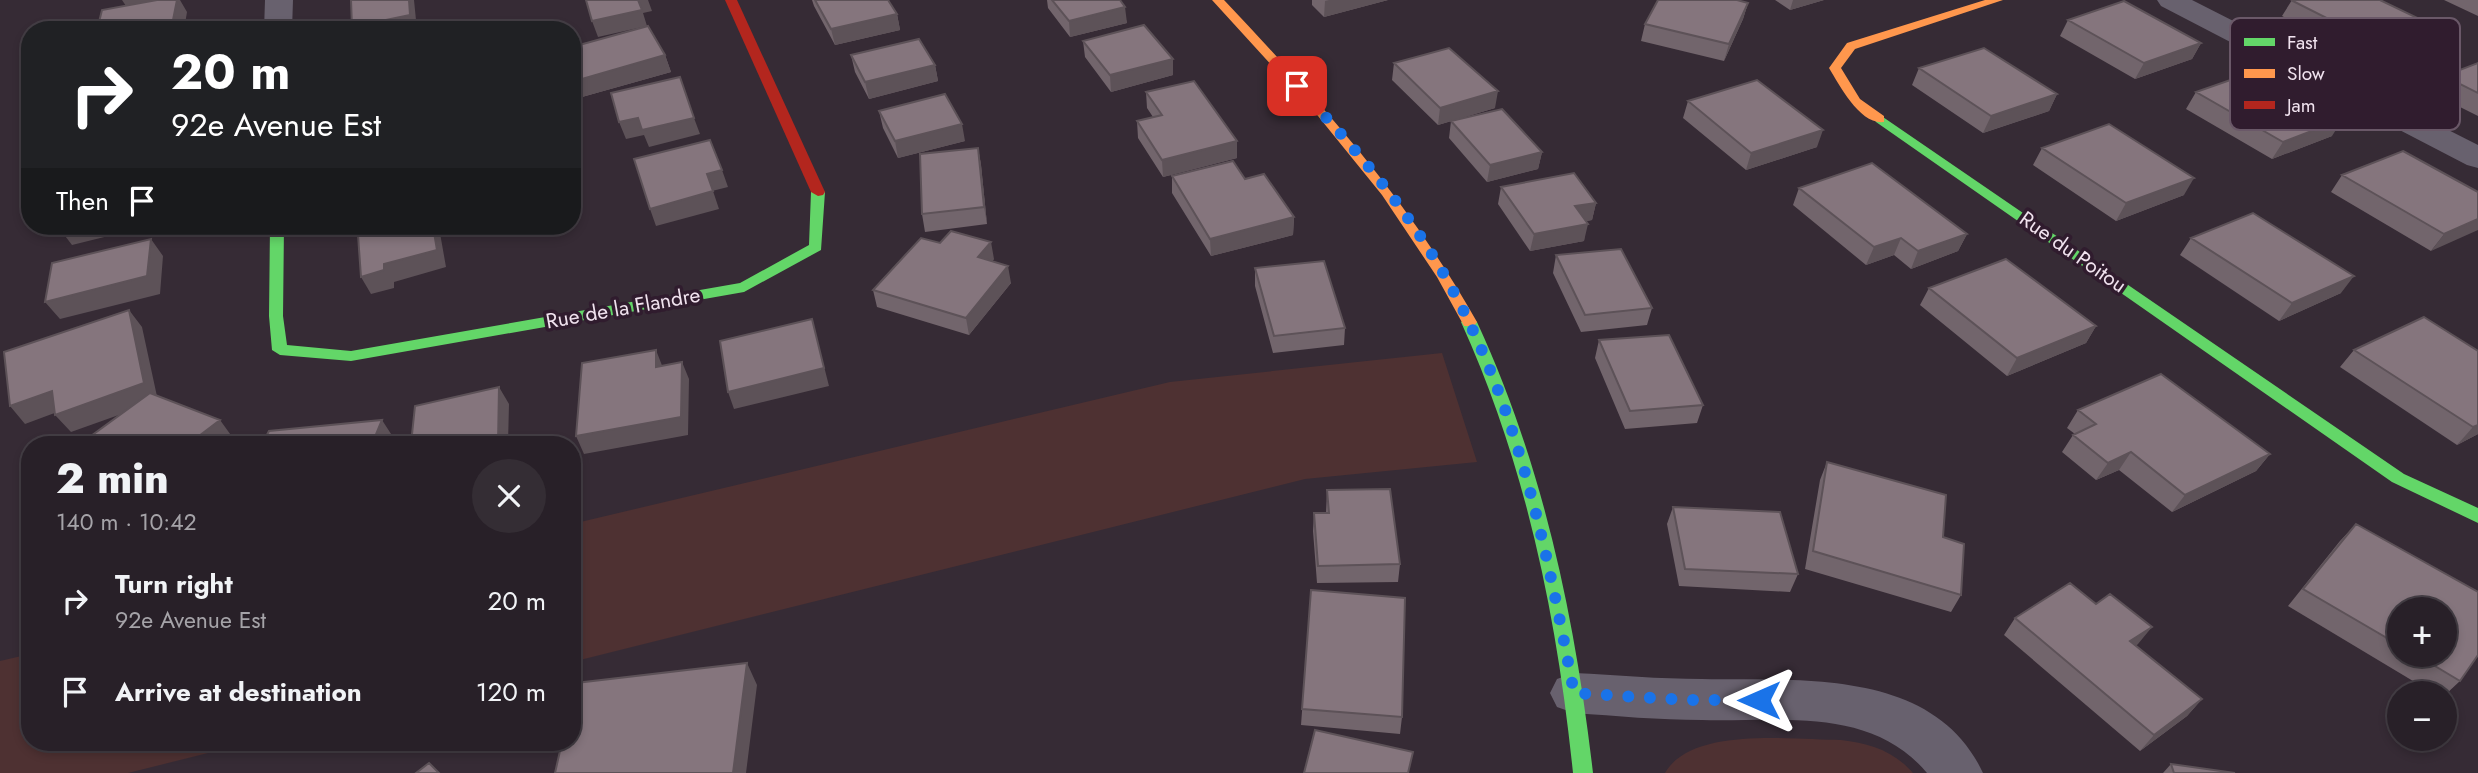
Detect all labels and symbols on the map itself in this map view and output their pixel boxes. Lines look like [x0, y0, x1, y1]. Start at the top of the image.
legend [2230, 18, 2460, 130]
text: Fast [2287, 29, 2318, 56]
pin [1267, 56, 1327, 116]
text: Slow [2287, 60, 2325, 87]
text: Jam [2284, 92, 2316, 119]
street label: Rue du Poitou [2013, 204, 2133, 300]
street label: Rue de la Flandre [543, 280, 703, 336]
position arrow [1722, 663, 1796, 737]

